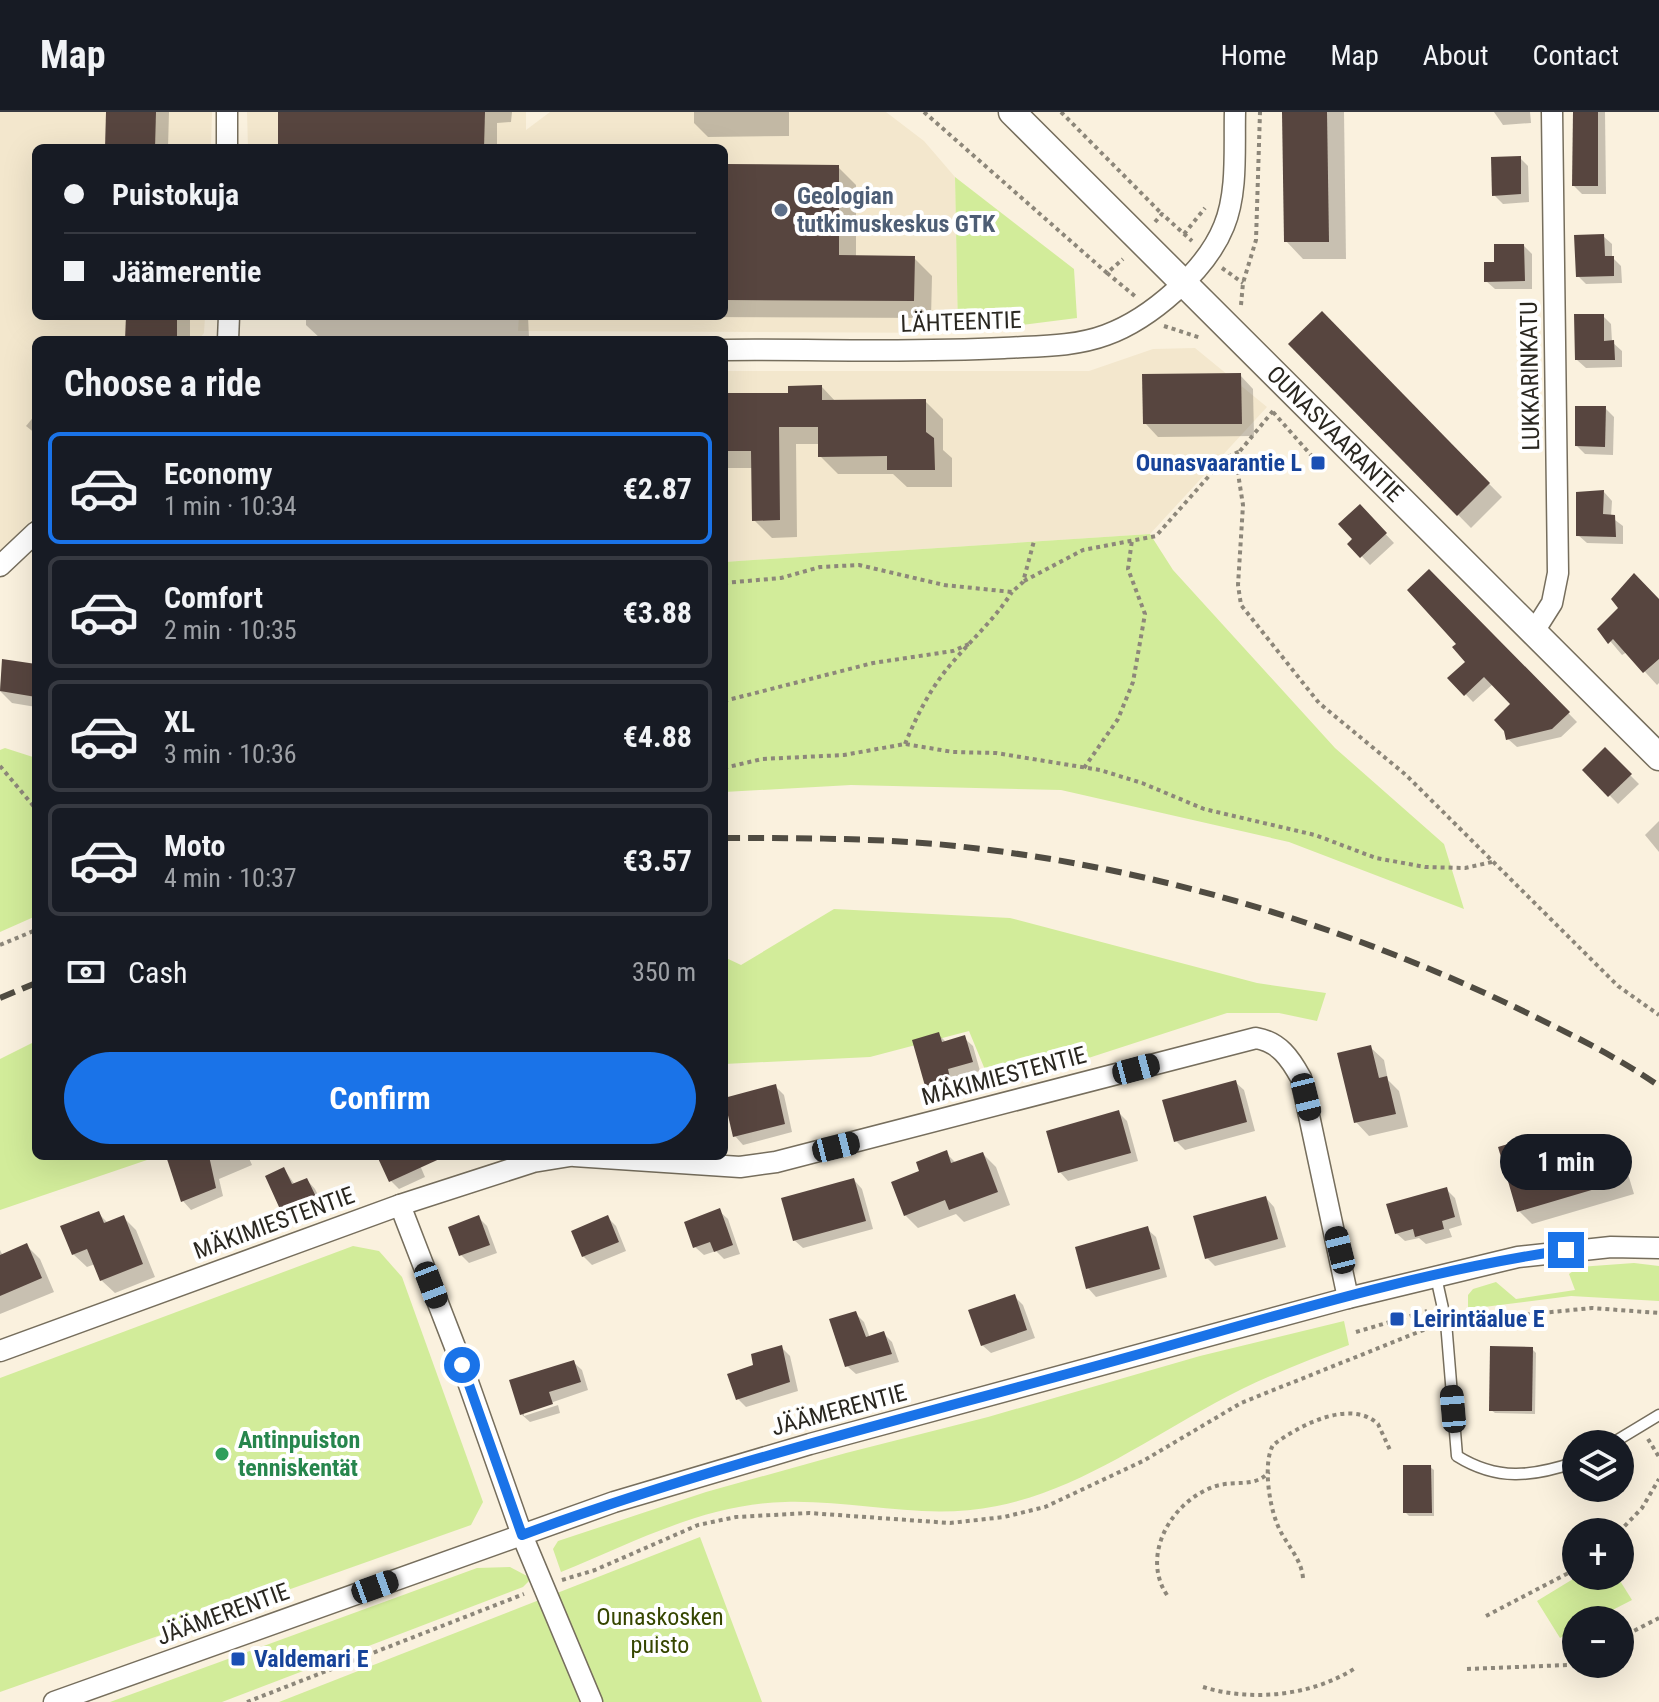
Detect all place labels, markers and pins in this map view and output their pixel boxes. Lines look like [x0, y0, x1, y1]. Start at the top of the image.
place label: Geologian tutkimuskeskus GTK [797, 182, 996, 238]
marker: Geologian tutkimuskeskus GTK [772, 201, 790, 219]
place label: Ounasvaarantie L [1136, 449, 1302, 477]
marker: Ounasvaarantie L [1309, 454, 1327, 472]
place label: Leirintäalue E [1413, 1305, 1545, 1333]
marker: Leirintäalue E [1388, 1310, 1406, 1328]
place label: Antinpuiston tenniskentät [238, 1426, 360, 1482]
marker: Antinpuiston tenniskentät [213, 1445, 231, 1463]
place label: Valdemari E [254, 1645, 369, 1673]
marker: Valdemari E [229, 1650, 247, 1668]

